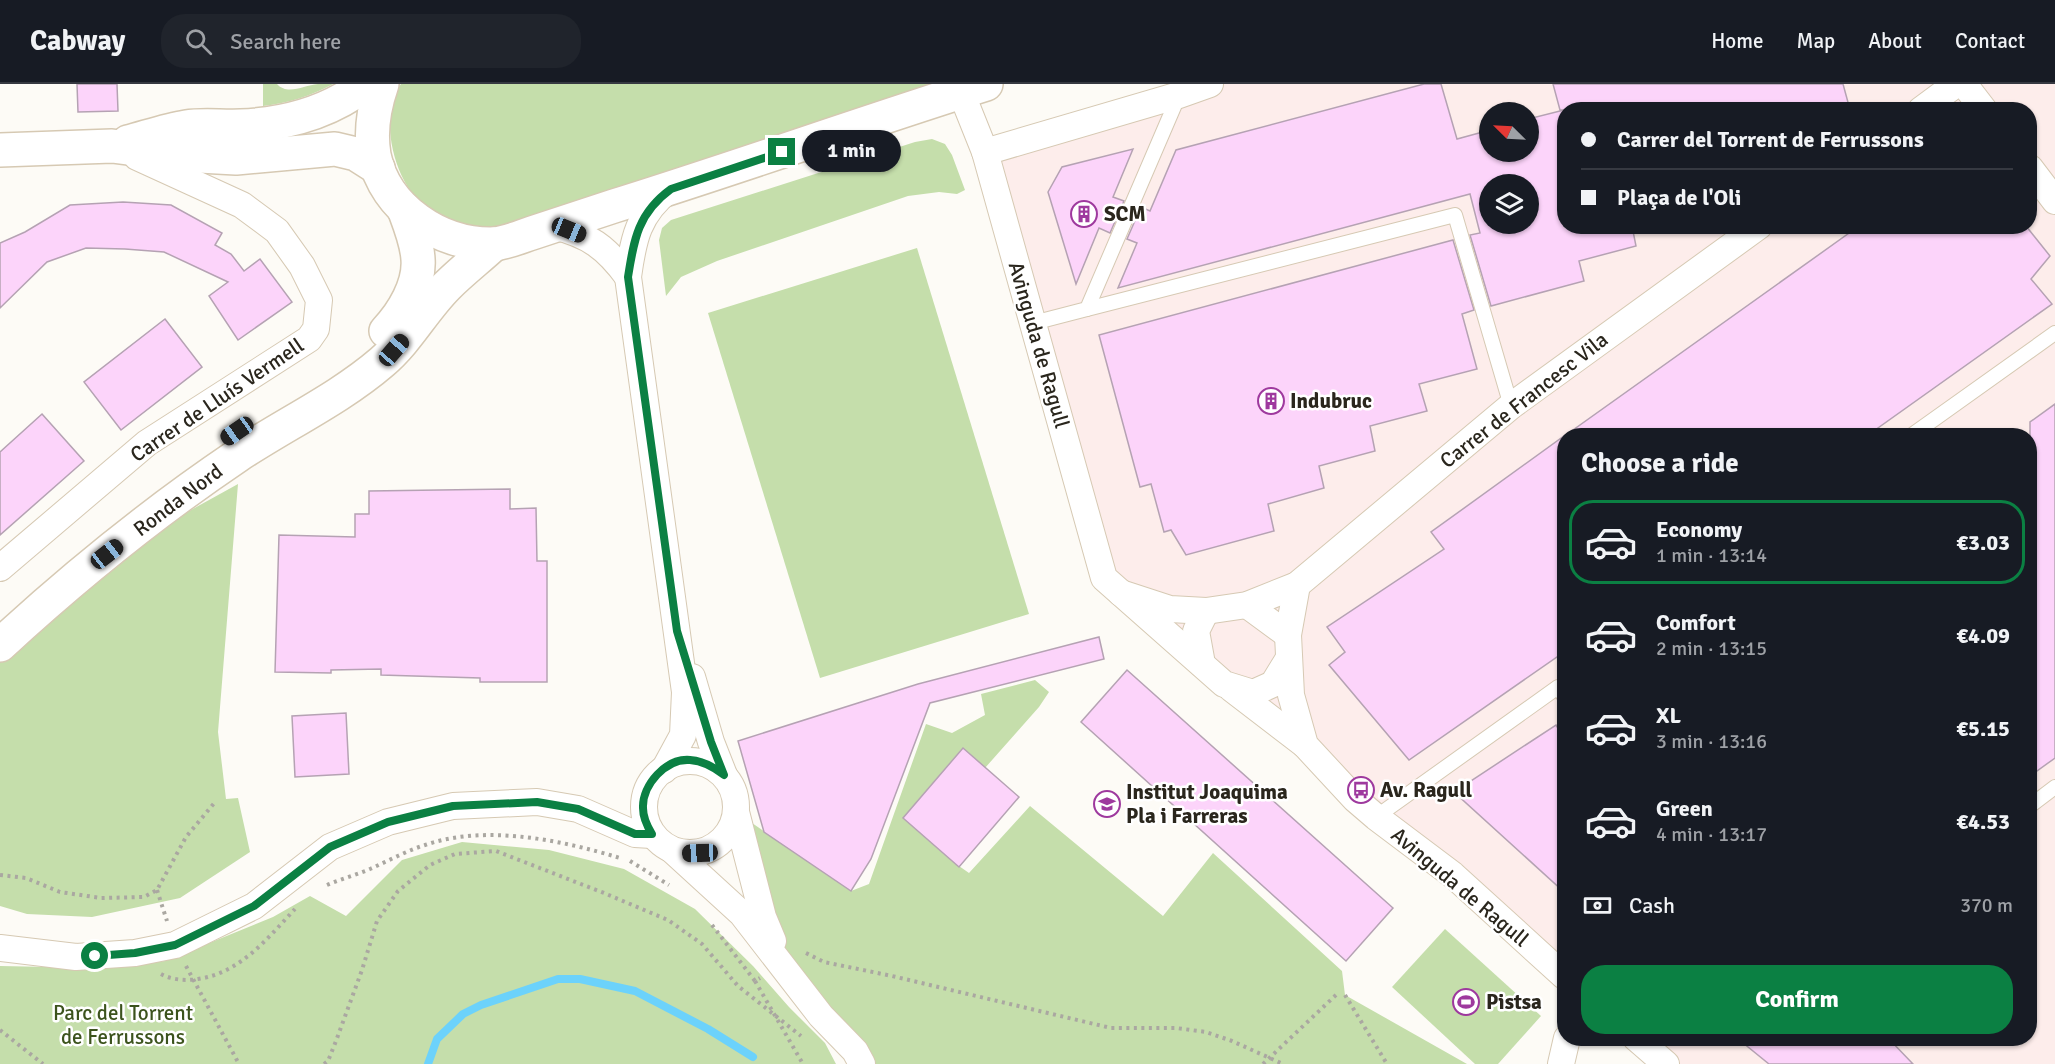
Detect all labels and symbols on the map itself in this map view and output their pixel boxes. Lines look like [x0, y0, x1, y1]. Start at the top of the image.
north arrow [1479, 102, 1539, 162]
callout: 1 min [803, 131, 902, 173]
route end [768, 138, 795, 165]
building icon: SCM [1069, 199, 1099, 229]
place label: SCM [1104, 201, 1146, 227]
car [549, 215, 589, 245]
street label: Avinguda de Ragull [1003, 259, 1075, 431]
street label: Carrer de Francesc Vila [1435, 326, 1613, 474]
car [375, 331, 413, 369]
street label: Carrer de Lluís Vermell [125, 332, 309, 468]
building icon: Indubruc [1256, 386, 1286, 416]
place label: Indubruc [1290, 388, 1372, 414]
car [217, 413, 257, 449]
street label: Ronda Nord [128, 458, 228, 542]
car [87, 536, 127, 572]
bus stop icon: Av. Ragull [1346, 775, 1376, 805]
place label: Av. Ragull [1380, 777, 1473, 803]
place label: Institut Joaquima Pla i Farreras [1126, 779, 1288, 829]
school or university icon: Institut Joaquima Pla i Farreras [1092, 789, 1122, 819]
street label: Avinguda de Ragull [1386, 822, 1534, 952]
car [682, 843, 718, 863]
route start [81, 942, 108, 969]
sports icon: Pistsa [1451, 987, 1481, 1017]
place label: Pistsa [1486, 989, 1542, 1015]
park label: Parc del Torrent de Ferrussons [53, 1000, 193, 1050]

